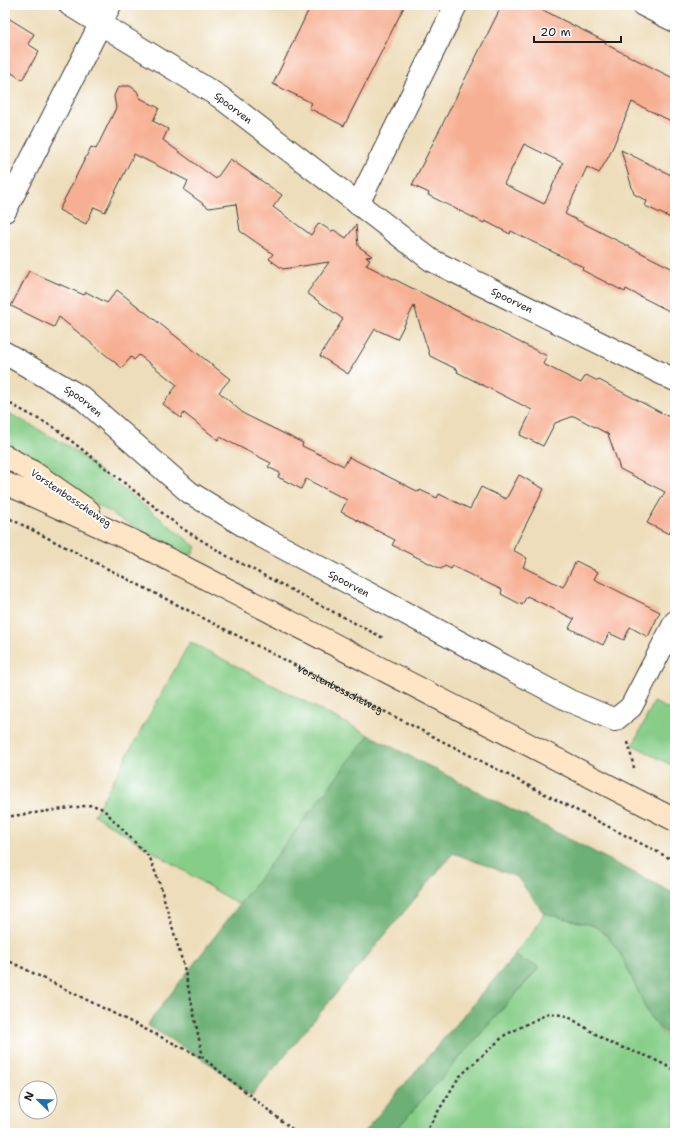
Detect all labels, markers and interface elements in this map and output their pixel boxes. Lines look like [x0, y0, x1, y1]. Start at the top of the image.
scale bar [534, 18, 621, 44]
text: 20 m [540, 24, 571, 40]
street label: Spoorven [212, 89, 255, 126]
street label: Spoorven [489, 284, 535, 316]
street label: Spoorven [62, 382, 105, 419]
street label: Vorstenbosscheweg [28, 466, 114, 530]
street label: Spoorven [326, 567, 372, 599]
street label: Vorstenbosscheweg [295, 661, 385, 716]
north arrow [18, 1080, 58, 1120]
text: N [21, 1089, 38, 1103]

